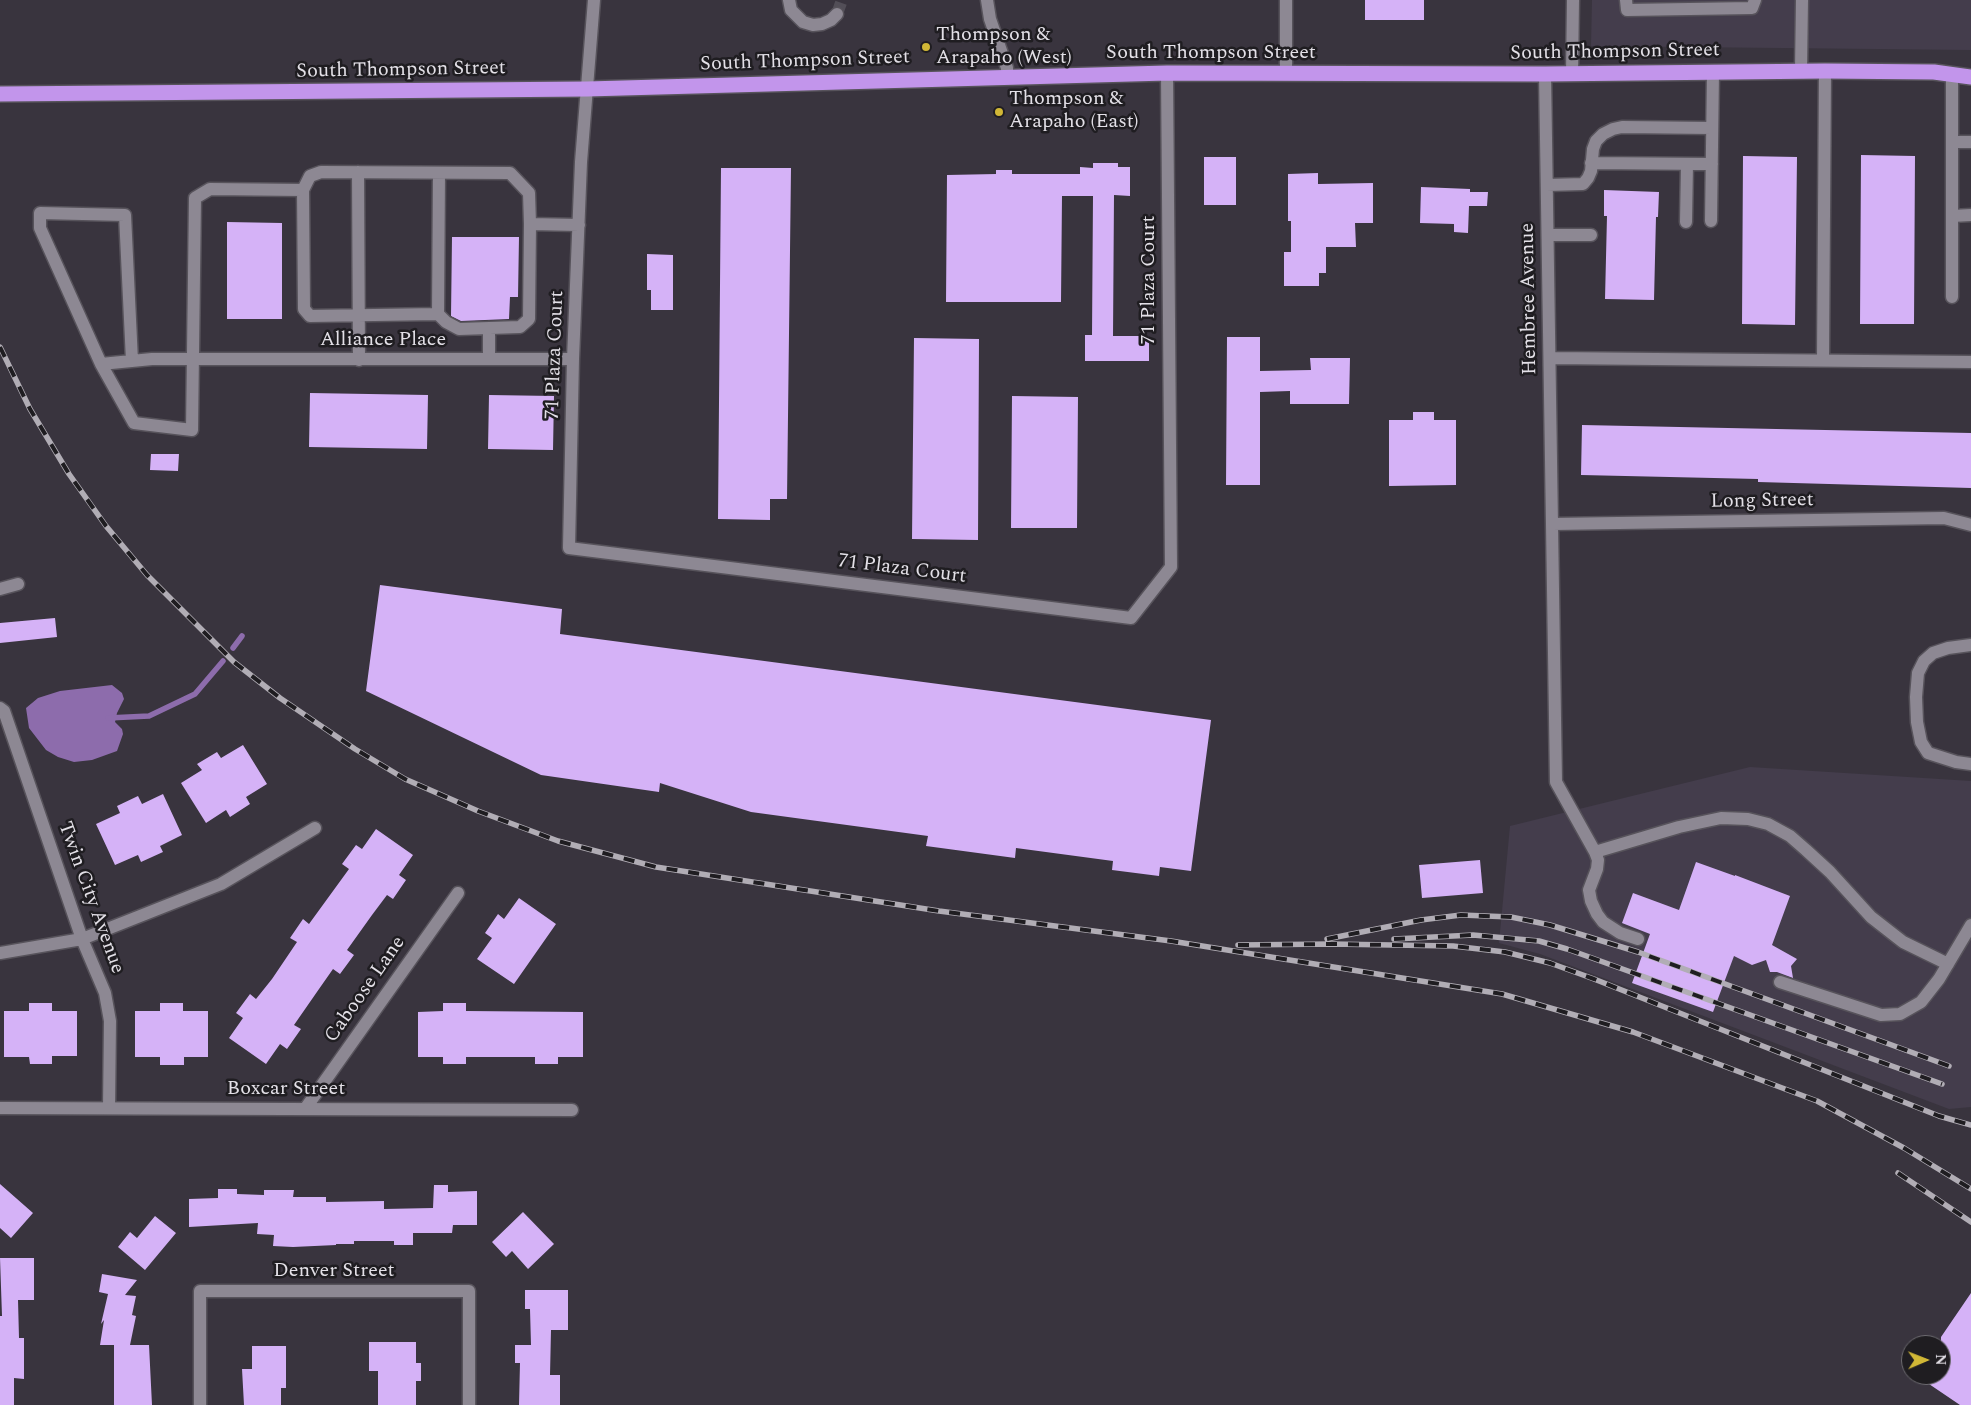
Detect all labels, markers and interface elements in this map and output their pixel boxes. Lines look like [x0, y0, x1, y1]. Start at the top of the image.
place label: Thompson & Arapaho (West) [936, 24, 1072, 71]
street label: South Thompson Street [1510, 39, 1720, 67]
marker: Thompson & Arapaho (West) [920, 41, 932, 53]
street label: South Thompson Street [1106, 42, 1316, 66]
street label: South Thompson Street [700, 46, 910, 78]
street label: South Thompson Street [296, 57, 506, 85]
place label: Thompson & Arapaho (East) [1009, 88, 1139, 135]
marker: Thompson & Arapaho (East) [993, 106, 1005, 118]
street label: 71 Plaza Court [1138, 215, 1162, 345]
street label: Hembree Avenue [1517, 223, 1543, 375]
street label: 71 Plaza Court [542, 290, 570, 420]
street label: Alliance Place [320, 329, 446, 353]
street label: Long Street [1710, 489, 1814, 515]
street label: 71 Plaza Court [836, 550, 968, 590]
street label: Twin City Avenue [51, 819, 129, 977]
street label: Caboose Lane [321, 932, 411, 1048]
street label: Boxcar Street [227, 1078, 345, 1102]
street label: Denver Street [273, 1260, 395, 1284]
north arrow [1901, 1335, 1951, 1385]
text: N [1930, 1354, 1951, 1366]

